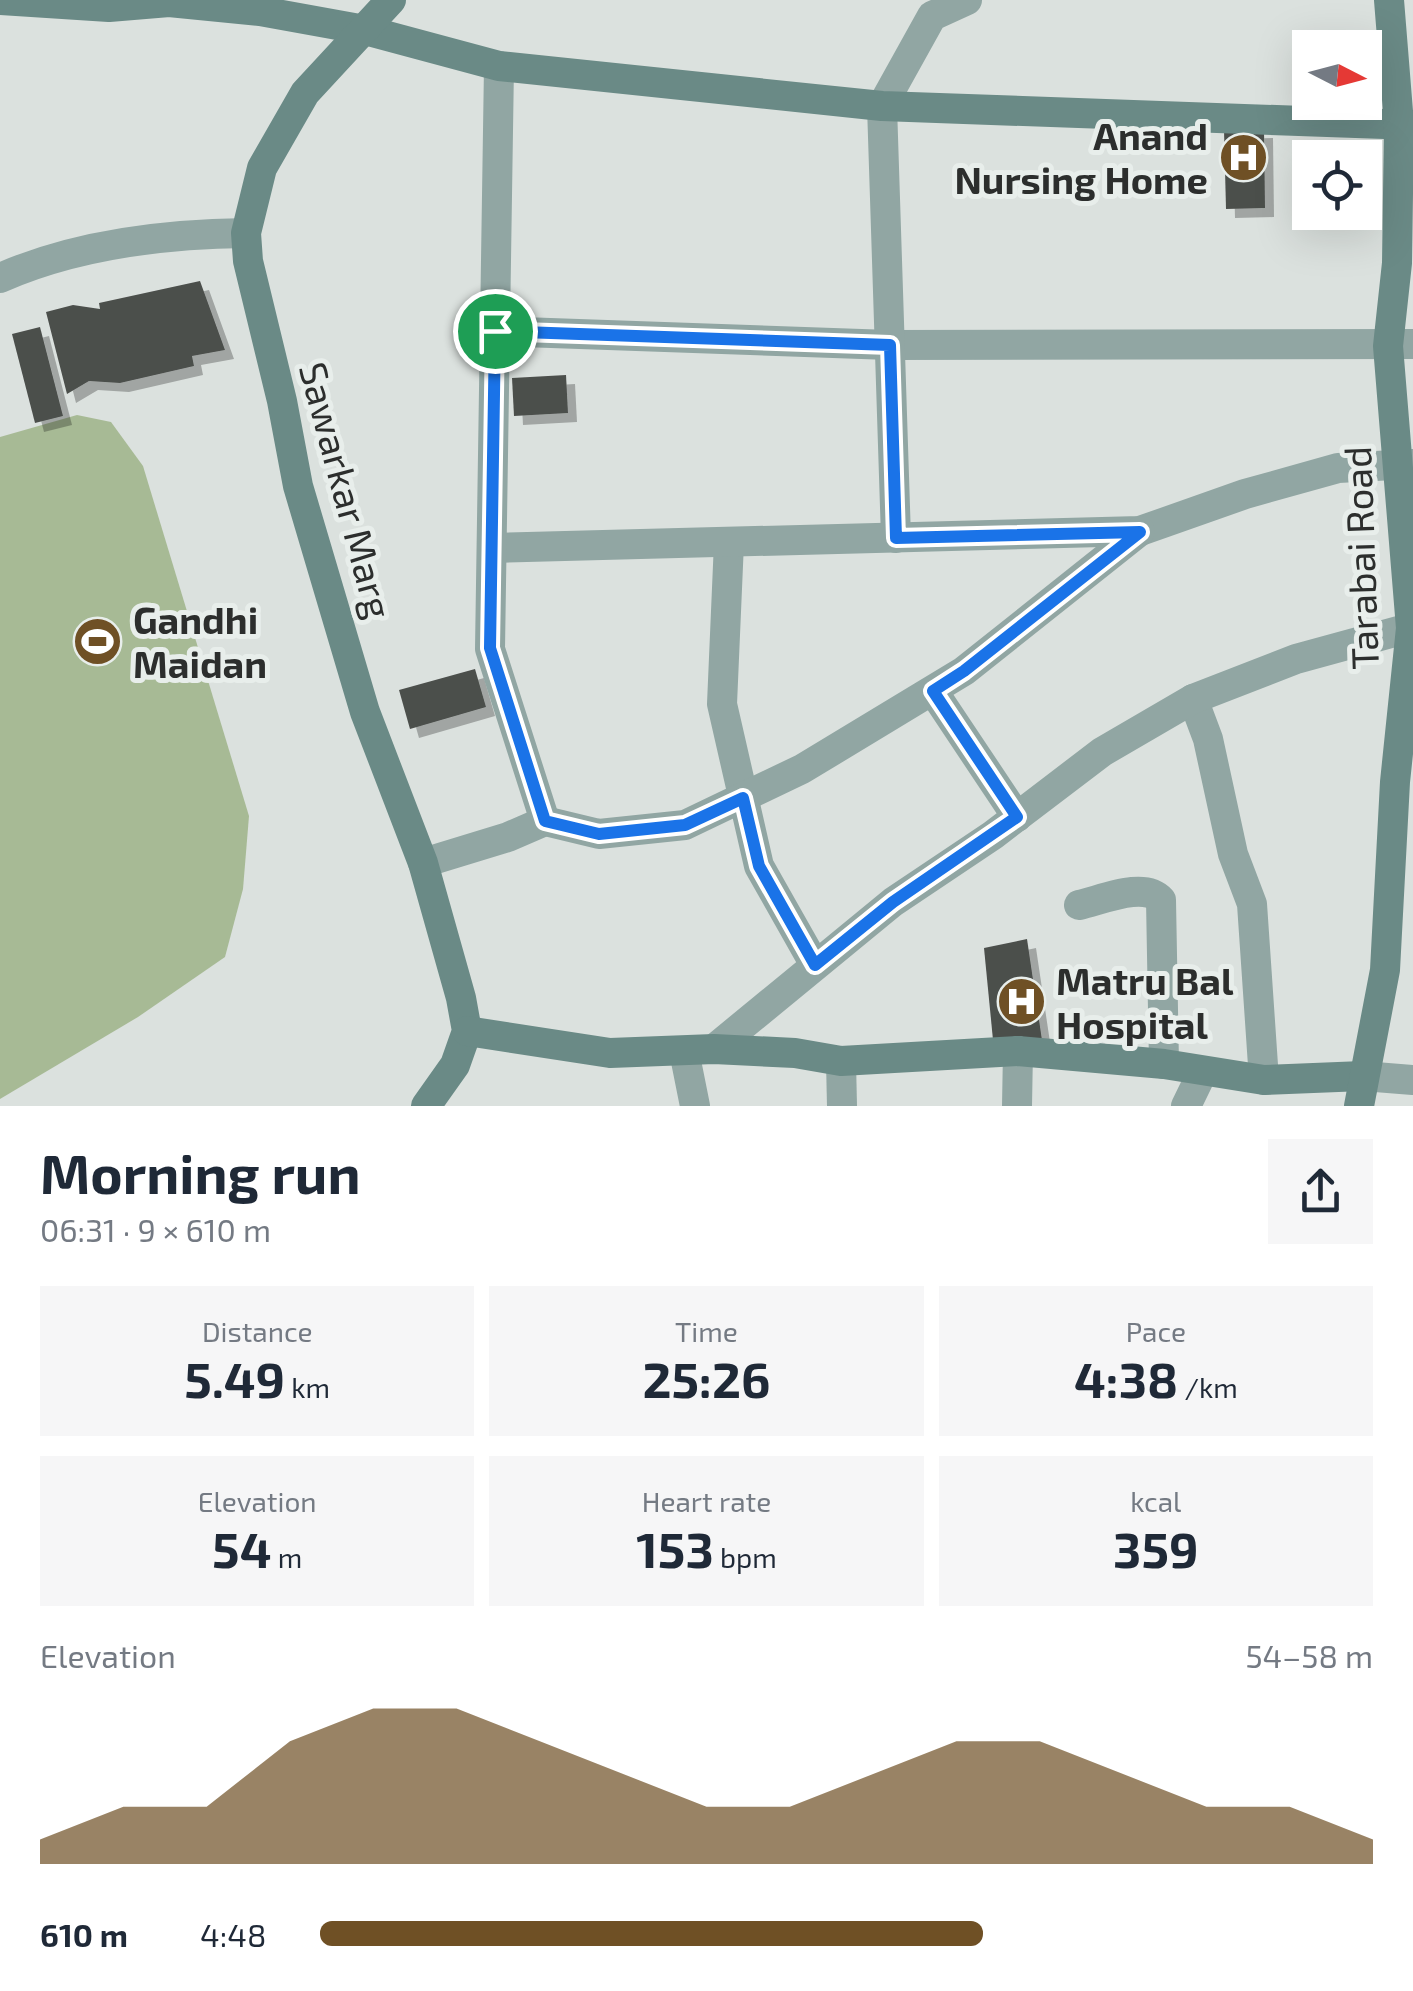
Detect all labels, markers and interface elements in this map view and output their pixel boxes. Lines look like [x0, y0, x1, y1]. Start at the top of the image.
north arrow [1292, 30, 1382, 120]
map controls [1292, 30, 1382, 230]
place label: Anand Nursing Home [954, 112, 1208, 202]
hospital icon: Anand Nursing Home [1217, 131, 1269, 183]
button: locate [1292, 140, 1382, 230]
pin [453, 289, 538, 374]
icon: arrive [468, 304, 523, 359]
street label: Sawarkar Marg [291, 357, 403, 623]
street label: Tarabai Road [1333, 446, 1387, 670]
place label: Gandhi Maidan [133, 596, 267, 686]
sports icon: Gandhi Maidan [72, 615, 124, 667]
place label: Matru Bal Hospital [1056, 957, 1234, 1047]
hospital icon: Matru Bal Hospital [995, 976, 1047, 1028]
text: Morning run [40, 1139, 361, 1205]
button: share [1268, 1139, 1373, 1244]
text: 06:31 · 9 × 610 m [40, 1210, 271, 1248]
text: Distance [202, 1314, 312, 1348]
text: Time [675, 1314, 738, 1348]
text: Pace [1126, 1314, 1186, 1348]
text: 5.49 [184, 1348, 285, 1408]
text: 25:26 [642, 1348, 771, 1408]
text: 4:38 [1074, 1348, 1178, 1408]
text: km [285, 1370, 330, 1404]
text: /km [1178, 1370, 1238, 1404]
text: Elevation [198, 1484, 317, 1518]
text: Heart rate [642, 1484, 771, 1518]
text: kcal [1130, 1484, 1181, 1518]
text: 54 [212, 1518, 272, 1578]
text: 153 [636, 1518, 714, 1578]
text: 359 [1113, 1518, 1199, 1578]
text: m [272, 1540, 302, 1574]
text: bpm [714, 1540, 777, 1574]
text: Elevation [40, 1636, 176, 1674]
text: 54–58 m [1245, 1636, 1373, 1674]
text: 610 m [40, 1915, 128, 1953]
text: 4:48 [200, 1915, 266, 1953]

